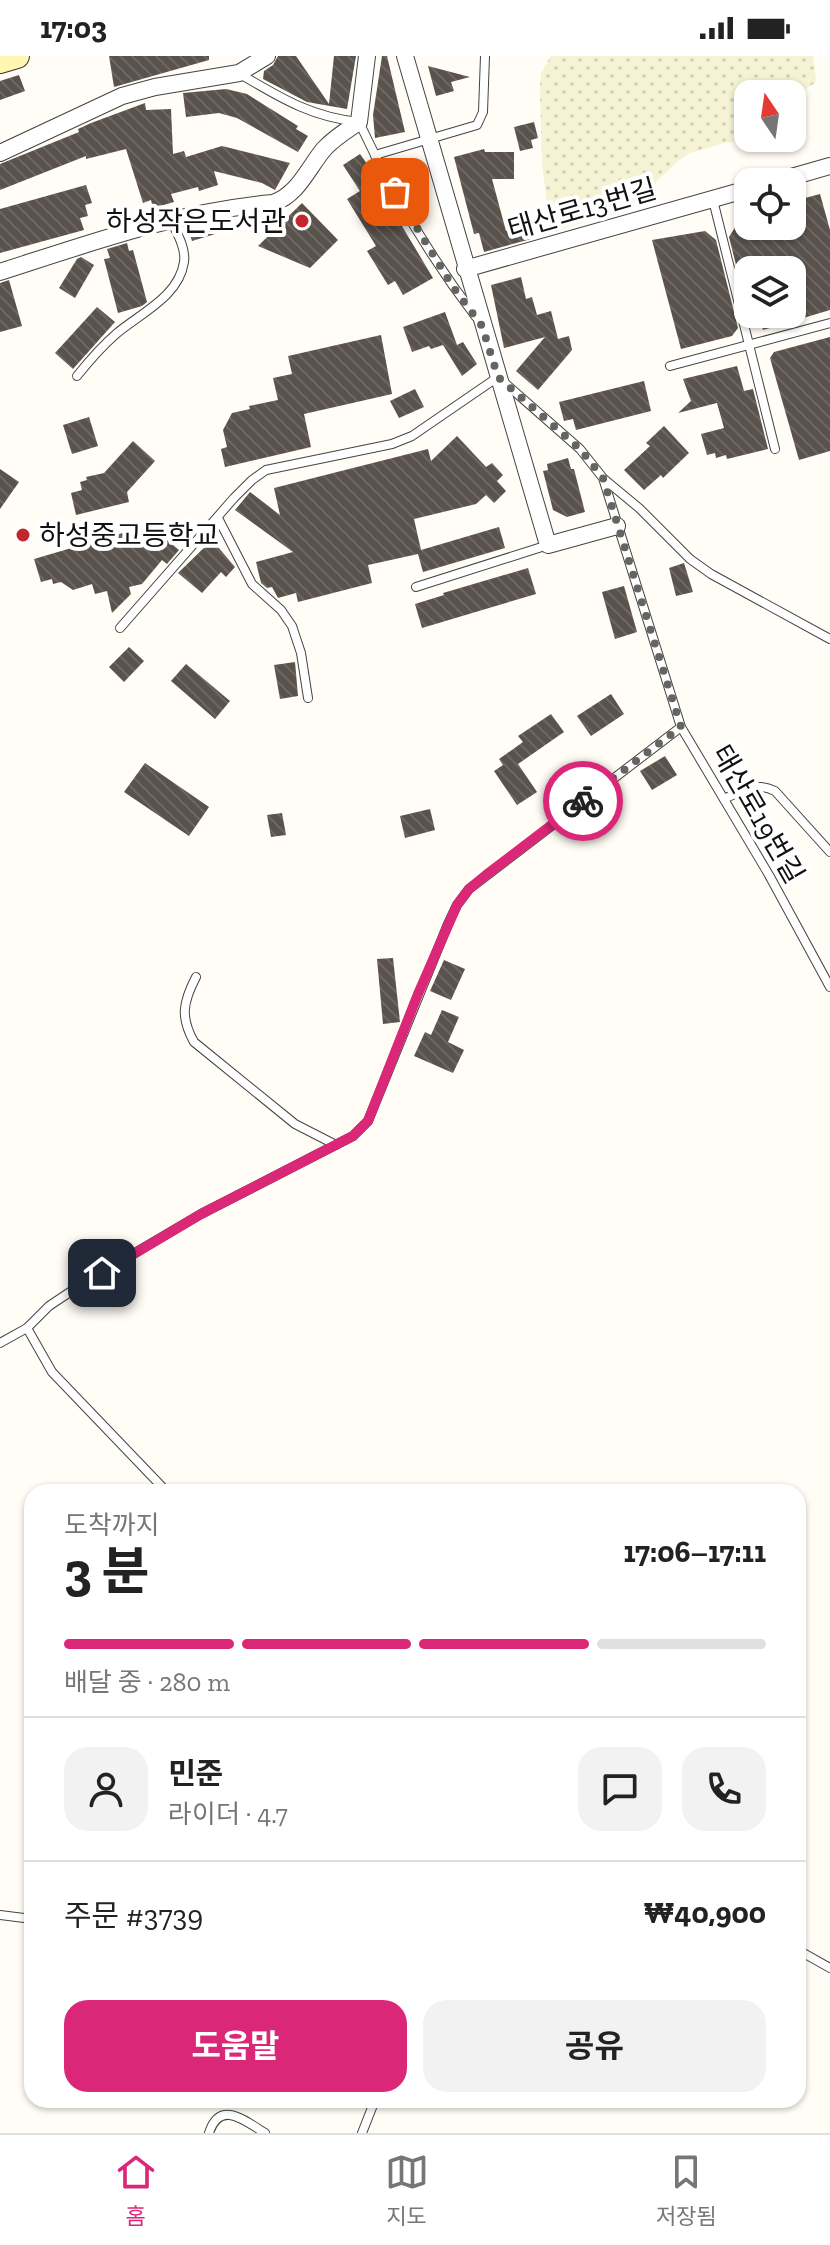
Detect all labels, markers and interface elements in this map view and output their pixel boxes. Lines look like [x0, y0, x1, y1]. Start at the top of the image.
text: 17:03 [40, 10, 107, 46]
north arrow [734, 80, 806, 152]
map controls [734, 80, 806, 328]
pin [361, 158, 429, 226]
button: locate [734, 168, 806, 240]
icon: bag [373, 170, 417, 214]
street label: 태산로13번길 [504, 172, 660, 246]
place label: 하성작은도서관 [106, 205, 286, 238]
marker: 하성작은도서관 [293, 212, 311, 230]
button: layers [734, 256, 806, 328]
place label: 하성중고등학교 [39, 519, 219, 552]
marker: 하성중고등학교 [14, 526, 32, 544]
street label: 태산로19번길 [705, 739, 811, 889]
courier [543, 761, 623, 841]
icon: bike [561, 779, 605, 823]
pin [68, 1239, 136, 1307]
icon: home [80, 1251, 124, 1295]
text: 도착까지 [64, 1509, 160, 1541]
text: 17:06–17:11 [623, 1534, 766, 1570]
text: 3 분 [64, 1540, 149, 1602]
text: 배달 중 · 280 m [64, 1666, 230, 1698]
button: person [64, 1747, 148, 1831]
button: chat [578, 1747, 662, 1831]
button: phone [682, 1747, 766, 1831]
text: 민준 [168, 1756, 223, 1792]
text: 라이더 · 4.7 [168, 1798, 288, 1830]
text: ₩40,900 [643, 1895, 766, 1931]
text: 주문 #3739 [64, 1898, 203, 1934]
button: 도움말 [64, 2000, 407, 2092]
button: 공유 [423, 2000, 766, 2092]
tab: 홈 [114, 2150, 158, 2230]
tab: 지도 [385, 2150, 429, 2230]
tab: 저장됨 [656, 2150, 716, 2230]

